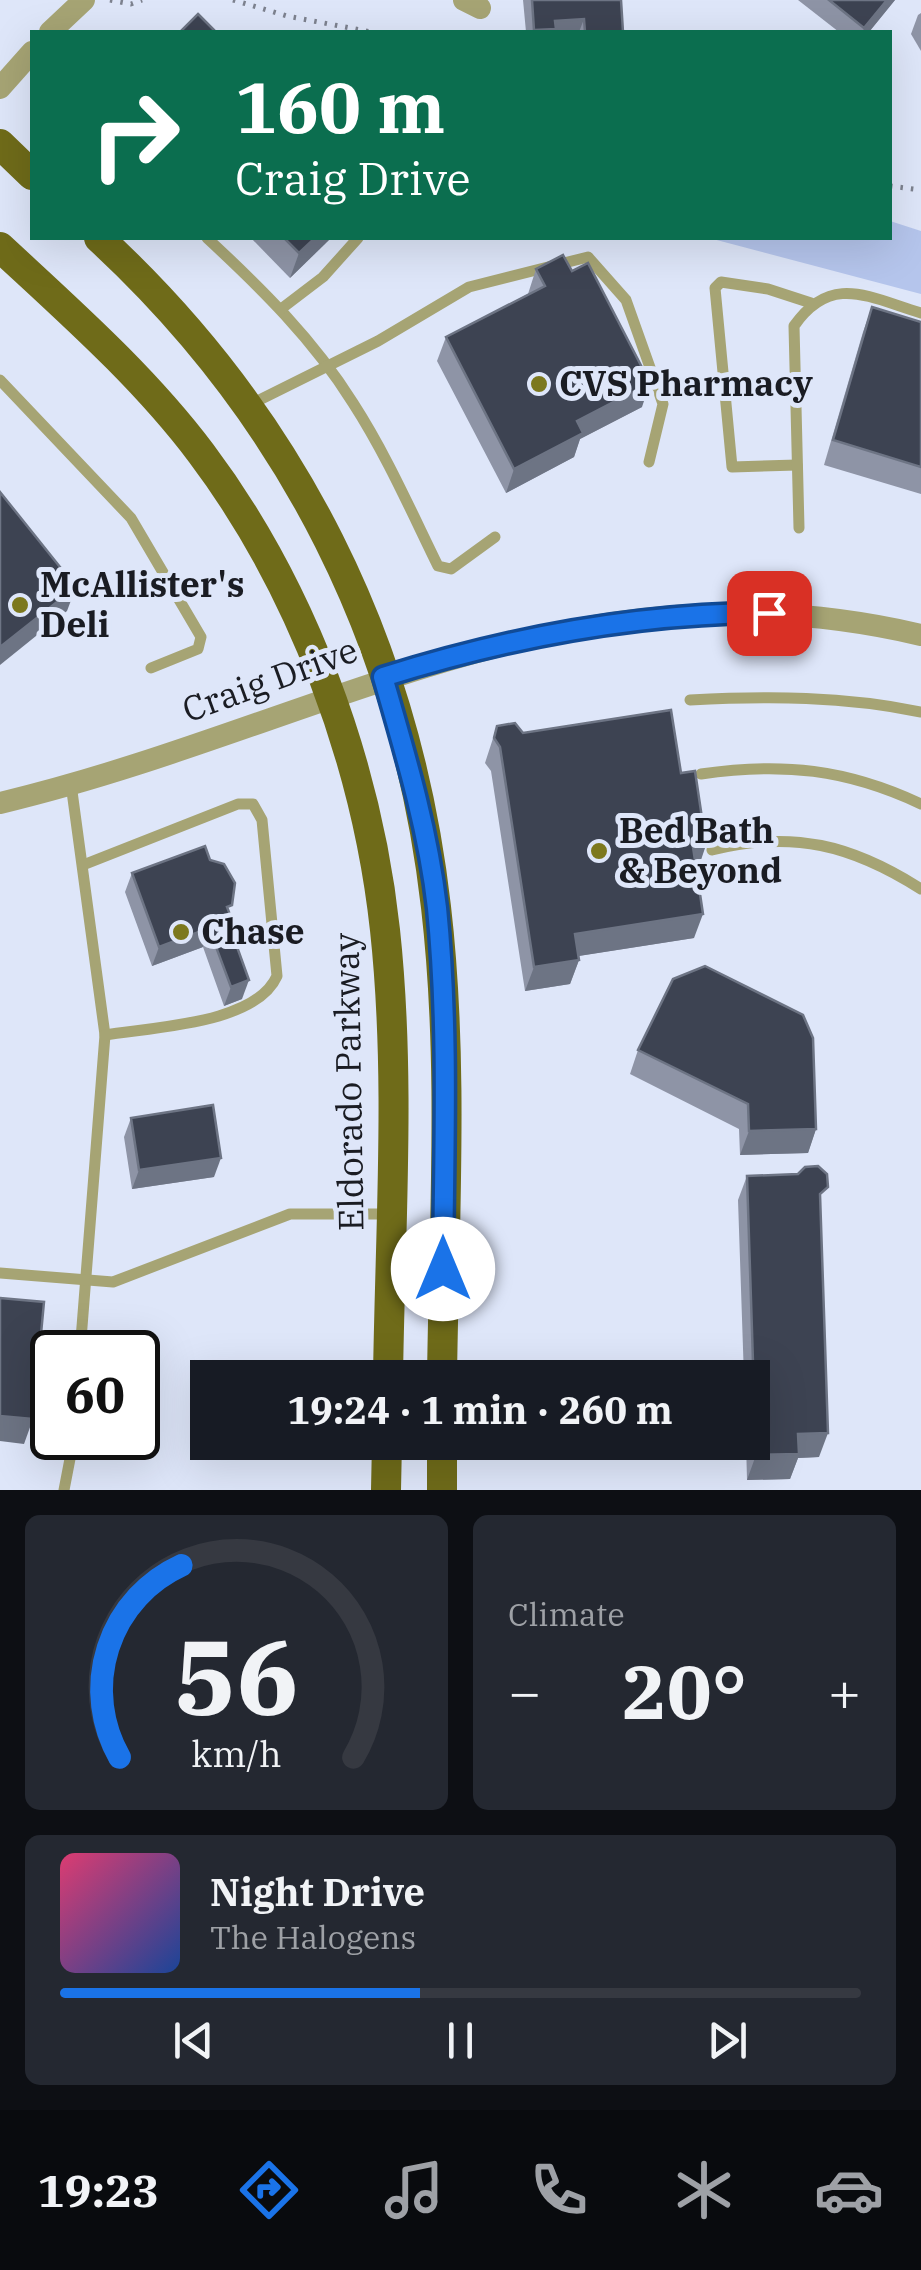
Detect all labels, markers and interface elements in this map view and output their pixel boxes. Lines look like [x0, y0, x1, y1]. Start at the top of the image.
text: 160 m [235, 61, 445, 152]
icon: right [70, 70, 200, 200]
text: Craig Drive [235, 149, 471, 207]
place label: CVS Pharmacy [559, 360, 813, 406]
marker: CVS Pharmacy [528, 373, 550, 395]
place label: McAllister's Deli [40, 561, 245, 647]
pin [727, 571, 812, 656]
icon: arrive [742, 586, 797, 641]
marker: McAllister's Deli [9, 594, 31, 616]
street label: Craig Drive [176, 626, 364, 732]
place label: Bed Bath & Beyond [619, 807, 782, 893]
marker: Bed Bath & Beyond [588, 840, 610, 862]
place label: Chase [201, 908, 305, 954]
marker: Chase [170, 921, 192, 943]
street label: Eldorado Parkway [322, 932, 374, 1232]
position arrow [391, 1217, 495, 1321]
speed limit sign: 60 [30, 1330, 160, 1460]
text: 19:24 · 1 min · 260 m [287, 1385, 673, 1434]
text: Climate [508, 1593, 625, 1635]
text: 56 [174, 1608, 299, 1744]
text: 20° [622, 1642, 747, 1740]
text: − [508, 1656, 541, 1727]
text: + [828, 1656, 861, 1727]
text: km/h [191, 1730, 282, 1777]
text: Night Drive [210, 1867, 425, 1916]
text: The Halogens [210, 1916, 416, 1958]
icon: previous [166, 2013, 221, 2068]
icon: pause [433, 2013, 488, 2068]
icon: next [700, 2013, 755, 2068]
icon: directions [234, 2155, 304, 2225]
icon: music [379, 2155, 449, 2225]
icon: phone [524, 2155, 594, 2225]
icon: climate [669, 2155, 739, 2225]
icon: car [814, 2155, 884, 2225]
text: 19:23 [37, 2161, 159, 2219]

